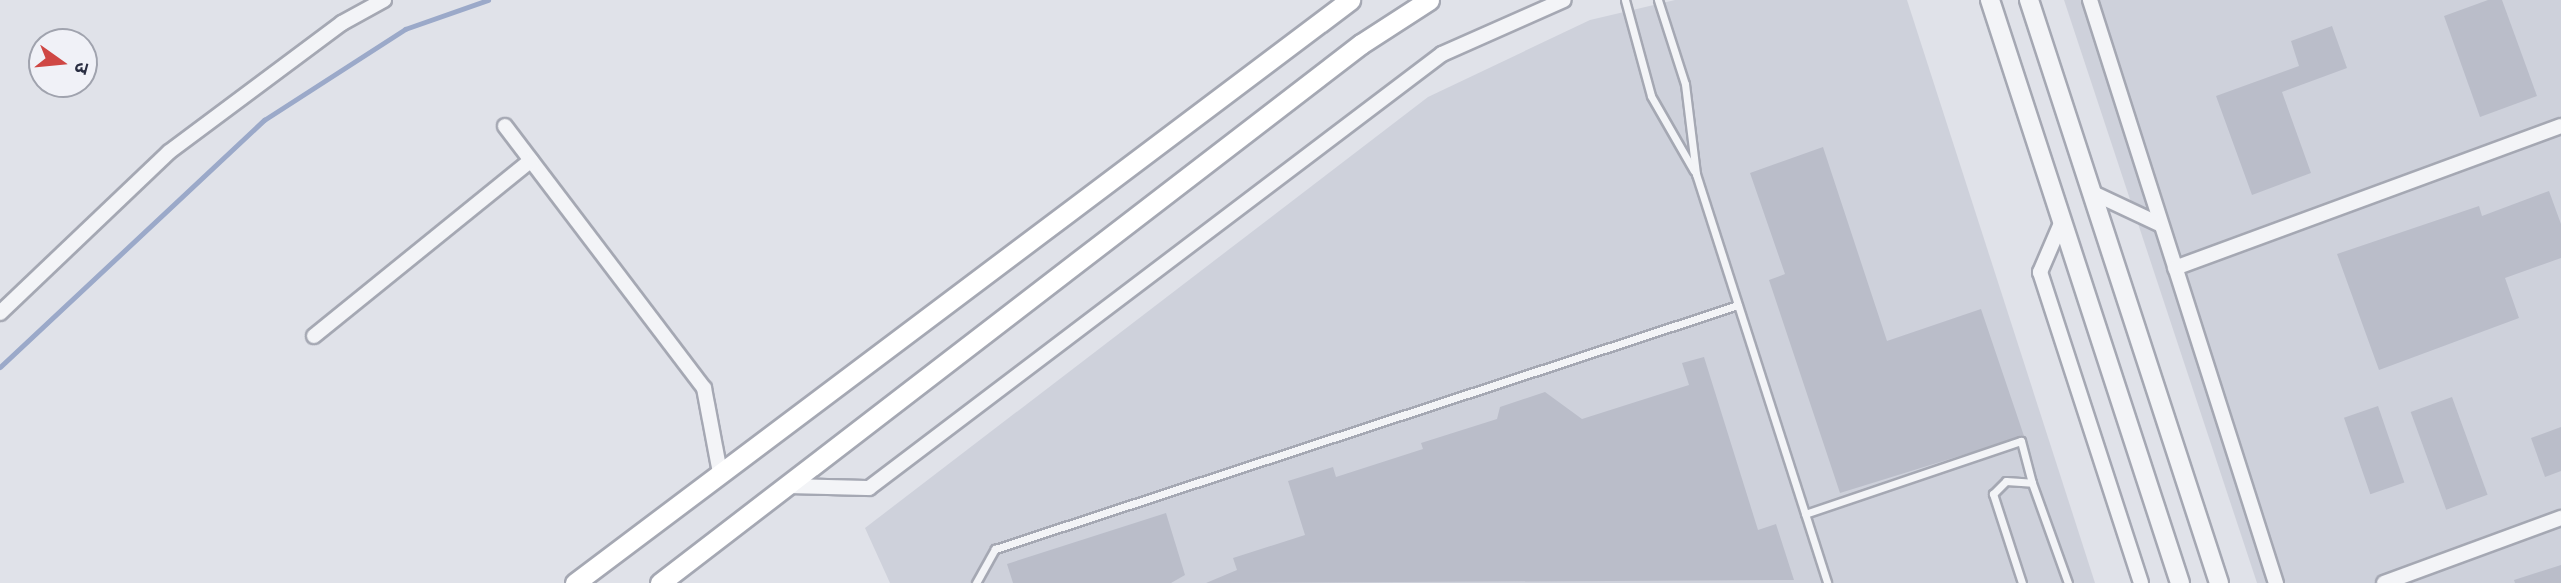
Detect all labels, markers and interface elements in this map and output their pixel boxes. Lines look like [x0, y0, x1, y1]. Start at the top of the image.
north arrow [28, 28, 98, 98]
text: उ [69, 60, 94, 76]

